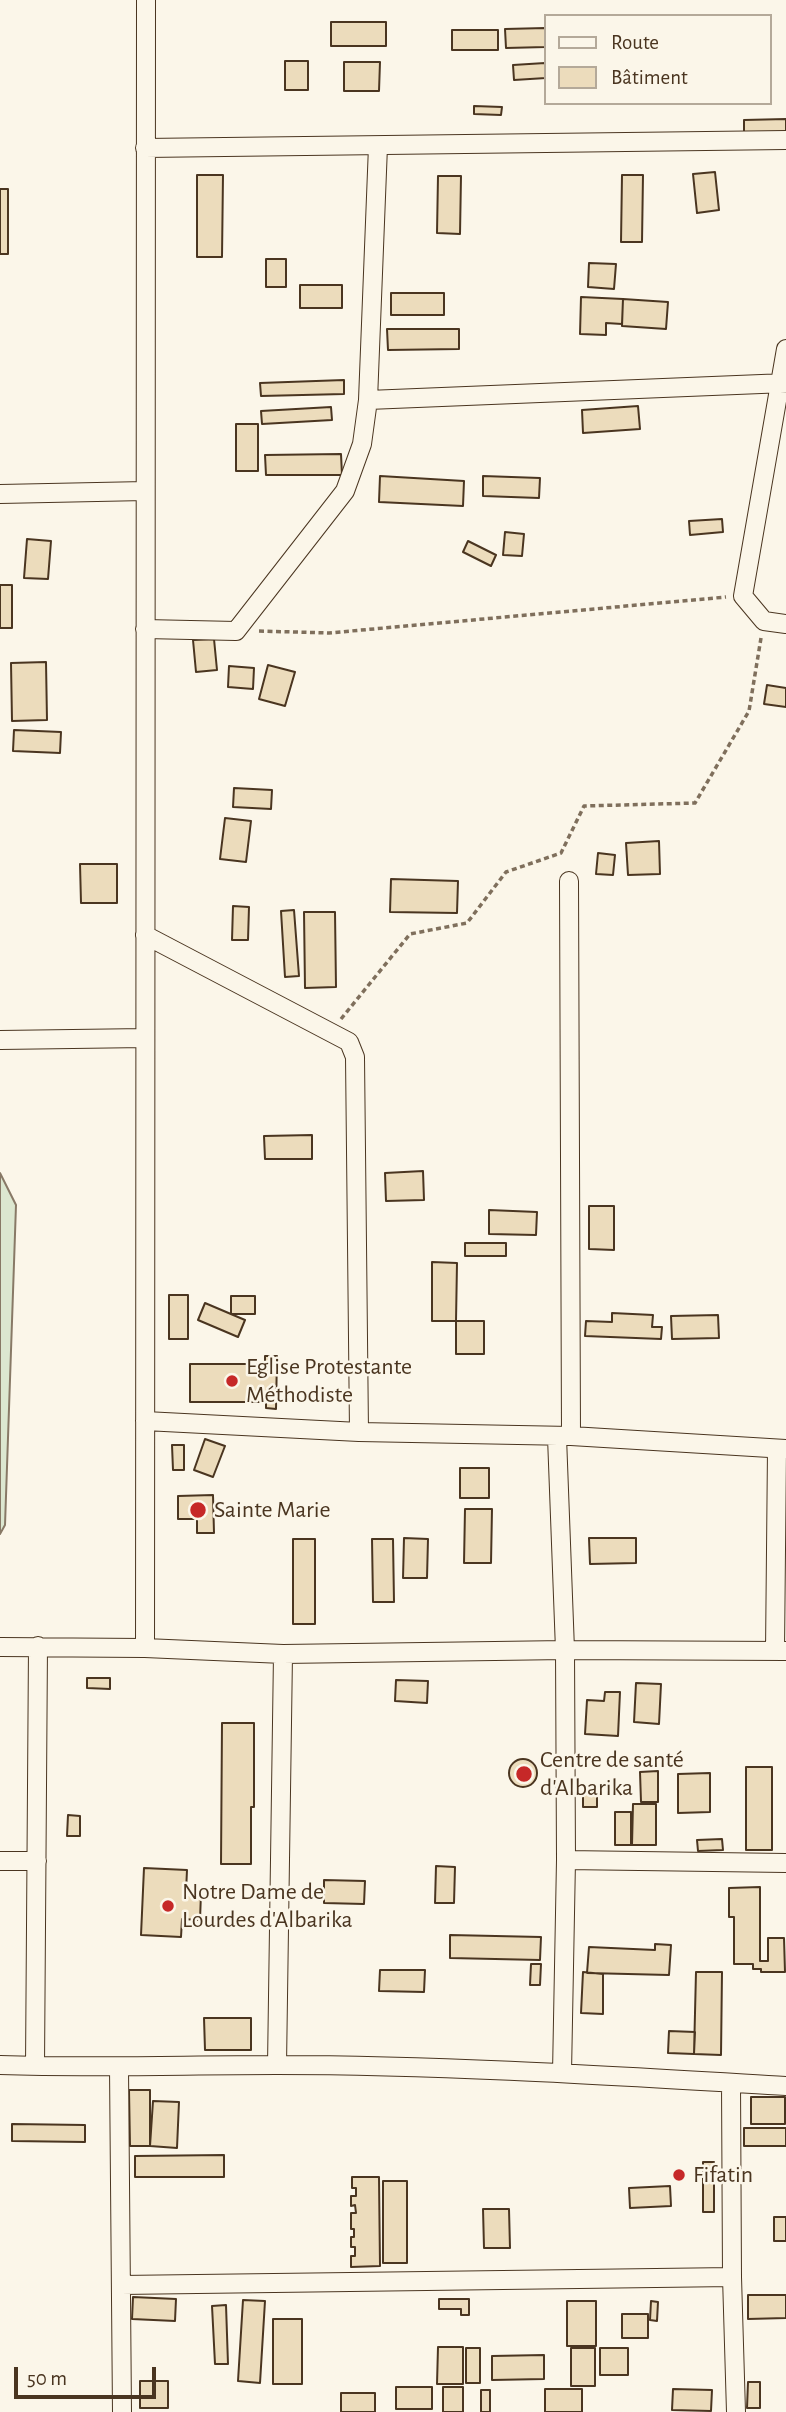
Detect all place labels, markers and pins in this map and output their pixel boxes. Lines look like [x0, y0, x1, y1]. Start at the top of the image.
place label: Eglise Protestante Méthodiste [246, 1353, 412, 1409]
marker: Eglise Protestante Méthodiste [224, 1373, 240, 1389]
place label: Sainte Marie [214, 1496, 331, 1524]
marker: Sainte Marie [188, 1500, 208, 1520]
place label: Centre de santé d'Albarika [540, 1746, 684, 1802]
marker: Centre de santé d'Albarika [514, 1764, 534, 1784]
place label: Notre Dame de Lourdes d'Albarika [182, 1878, 353, 1934]
marker: Notre Dame de Lourdes d'Albarika [160, 1898, 176, 1914]
place label: Fifatin [693, 2161, 753, 2189]
marker: Fifatin [671, 2167, 687, 2183]

